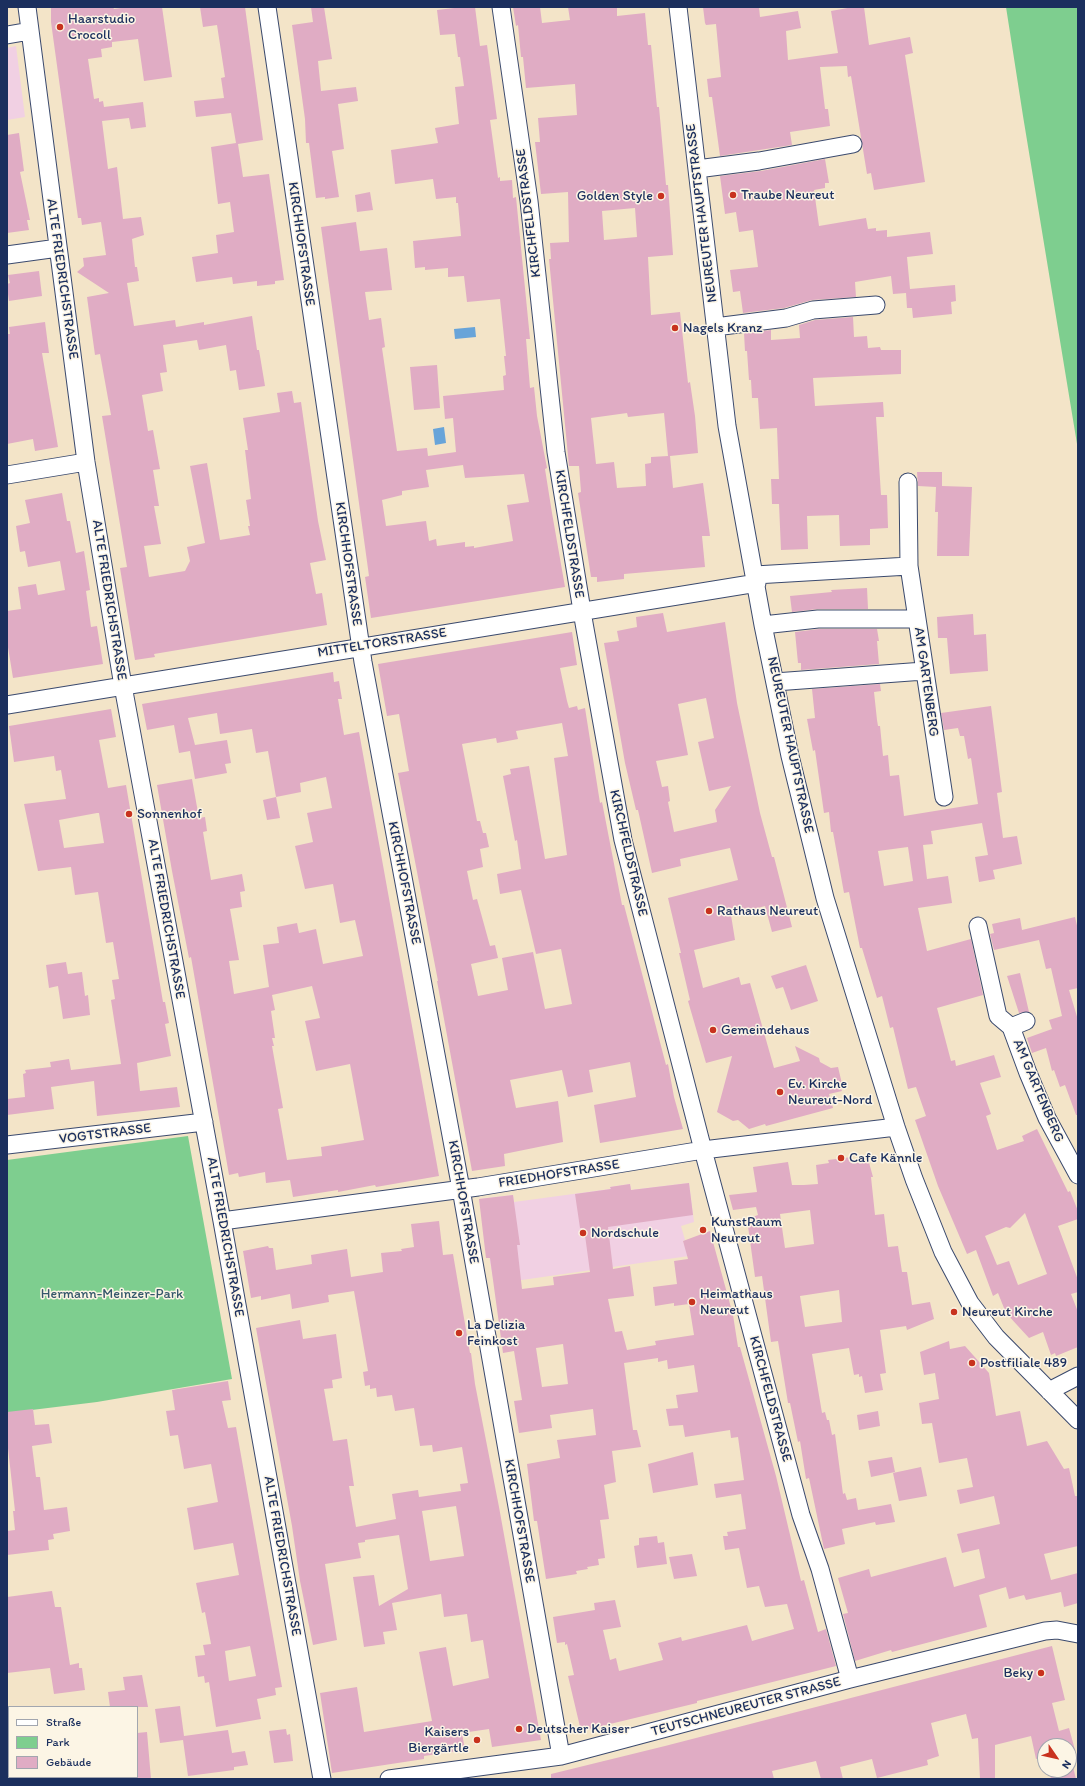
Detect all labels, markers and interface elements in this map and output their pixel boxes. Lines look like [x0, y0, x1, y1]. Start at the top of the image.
place label: Haarstudio Crocoll [68, 11, 135, 44]
marker: Haarstudio Crocoll [55, 22, 65, 32]
street label: NEUREUTER HAUPTSTRASSE [683, 123, 721, 303]
street label: KIRCHFELDSTRASSE [513, 148, 545, 278]
street label: KIRCHHOFSTRASSE [284, 181, 318, 307]
place label: Traube Neureut [741, 187, 835, 203]
place label: Golden Style [577, 188, 653, 204]
marker: Traube Neureut [728, 190, 738, 200]
marker: Golden Style [656, 191, 666, 201]
street label: ALTE FRIEDRICHSTRASSE [42, 197, 82, 361]
place label: Nagels Kranz [683, 320, 763, 336]
marker: Nagels Kranz [670, 323, 680, 333]
street label: KIRCHFELDSTRASSE [551, 469, 587, 599]
street label: KIRCHHOFSTRASSE [331, 501, 365, 627]
street label: ALTE FRIEDRICHSTRASSE [88, 519, 130, 681]
street label: MITTELTORSTRASSE [316, 625, 448, 661]
street label: AM GARTENBERG [910, 626, 942, 738]
street label: NEUREUTER HAUPTSTRASSE [763, 655, 817, 835]
street label: KIRCHFELDSTRASSE [605, 788, 651, 918]
place label: Sonnenhof [137, 806, 202, 822]
marker: Sonnenhof [124, 809, 134, 819]
street label: KIRCHHOFSTRASSE [384, 820, 424, 946]
street label: ALTE FRIEDRICHSTRASSE [144, 838, 188, 1000]
place label: Rathaus Neureut [717, 903, 818, 919]
marker: Rathaus Neureut [704, 906, 714, 916]
place label: Gemeindehaus [721, 1022, 810, 1038]
marker: Gemeindehaus [708, 1025, 718, 1035]
street label: AM GARTENBERG [1009, 1037, 1067, 1145]
place label: Ev. Kirche Neureut-Nord [788, 1076, 873, 1108]
marker: Ev. Kirche Neureut-Nord [775, 1087, 785, 1097]
street label: VOGTSTRASSE [58, 1120, 152, 1148]
street label: KIRCHHOFSTRASSE [444, 1139, 482, 1265]
place label: Cafe Kännle [849, 1150, 923, 1166]
marker: Cafe Kännle [836, 1153, 846, 1163]
street label: ALTE FRIEDRICHSTRASSE [203, 1156, 247, 1318]
street label: FRIEDHOFSTRASSE [497, 1156, 621, 1192]
place label: KunstRaum Neureut [711, 1214, 782, 1246]
place label: Nordschule [591, 1225, 659, 1241]
marker: KunstRaum Neureut [698, 1225, 708, 1235]
marker: Nordschule [578, 1228, 588, 1238]
park label: Hermann-Meinzer-Park [41, 1286, 183, 1302]
place label: Heimathaus Neureut [700, 1286, 773, 1318]
marker: Heimathaus Neureut [687, 1297, 697, 1307]
place label: Neureut Kirche [962, 1304, 1053, 1320]
marker: Neureut Kirche [949, 1307, 959, 1317]
place label: La Delizia Feinkost [467, 1317, 525, 1350]
marker: La Delizia Feinkost [454, 1328, 464, 1338]
street label: KIRCHFELDSTRASSE [745, 1334, 795, 1464]
place label: Postfiliale 489 [980, 1355, 1067, 1371]
marker: Postfiliale 489 [967, 1358, 977, 1368]
street label: KIRCHHOFSTRASSE [500, 1458, 538, 1584]
street label: ALTE FRIEDRICHSTRASSE [260, 1475, 304, 1637]
place label: Beky [1003, 1665, 1033, 1681]
marker: Beky [1036, 1668, 1046, 1678]
street label: TEUTSCHNEUREUTER STRASSE [649, 1674, 843, 1740]
legend [8, 1706, 138, 1778]
text: Straße [46, 1715, 81, 1729]
place label: Deutscher Kaiser [527, 1721, 629, 1737]
place label: Kaisers Biergärtle [408, 1724, 469, 1756]
marker: Deutscher Kaiser [514, 1724, 524, 1734]
text: Park [46, 1735, 70, 1749]
marker: Kaisers Biergärtle [472, 1735, 482, 1745]
north arrow [1037, 1738, 1077, 1778]
text: Gebäude [46, 1755, 91, 1769]
text: N [1059, 1758, 1074, 1771]

